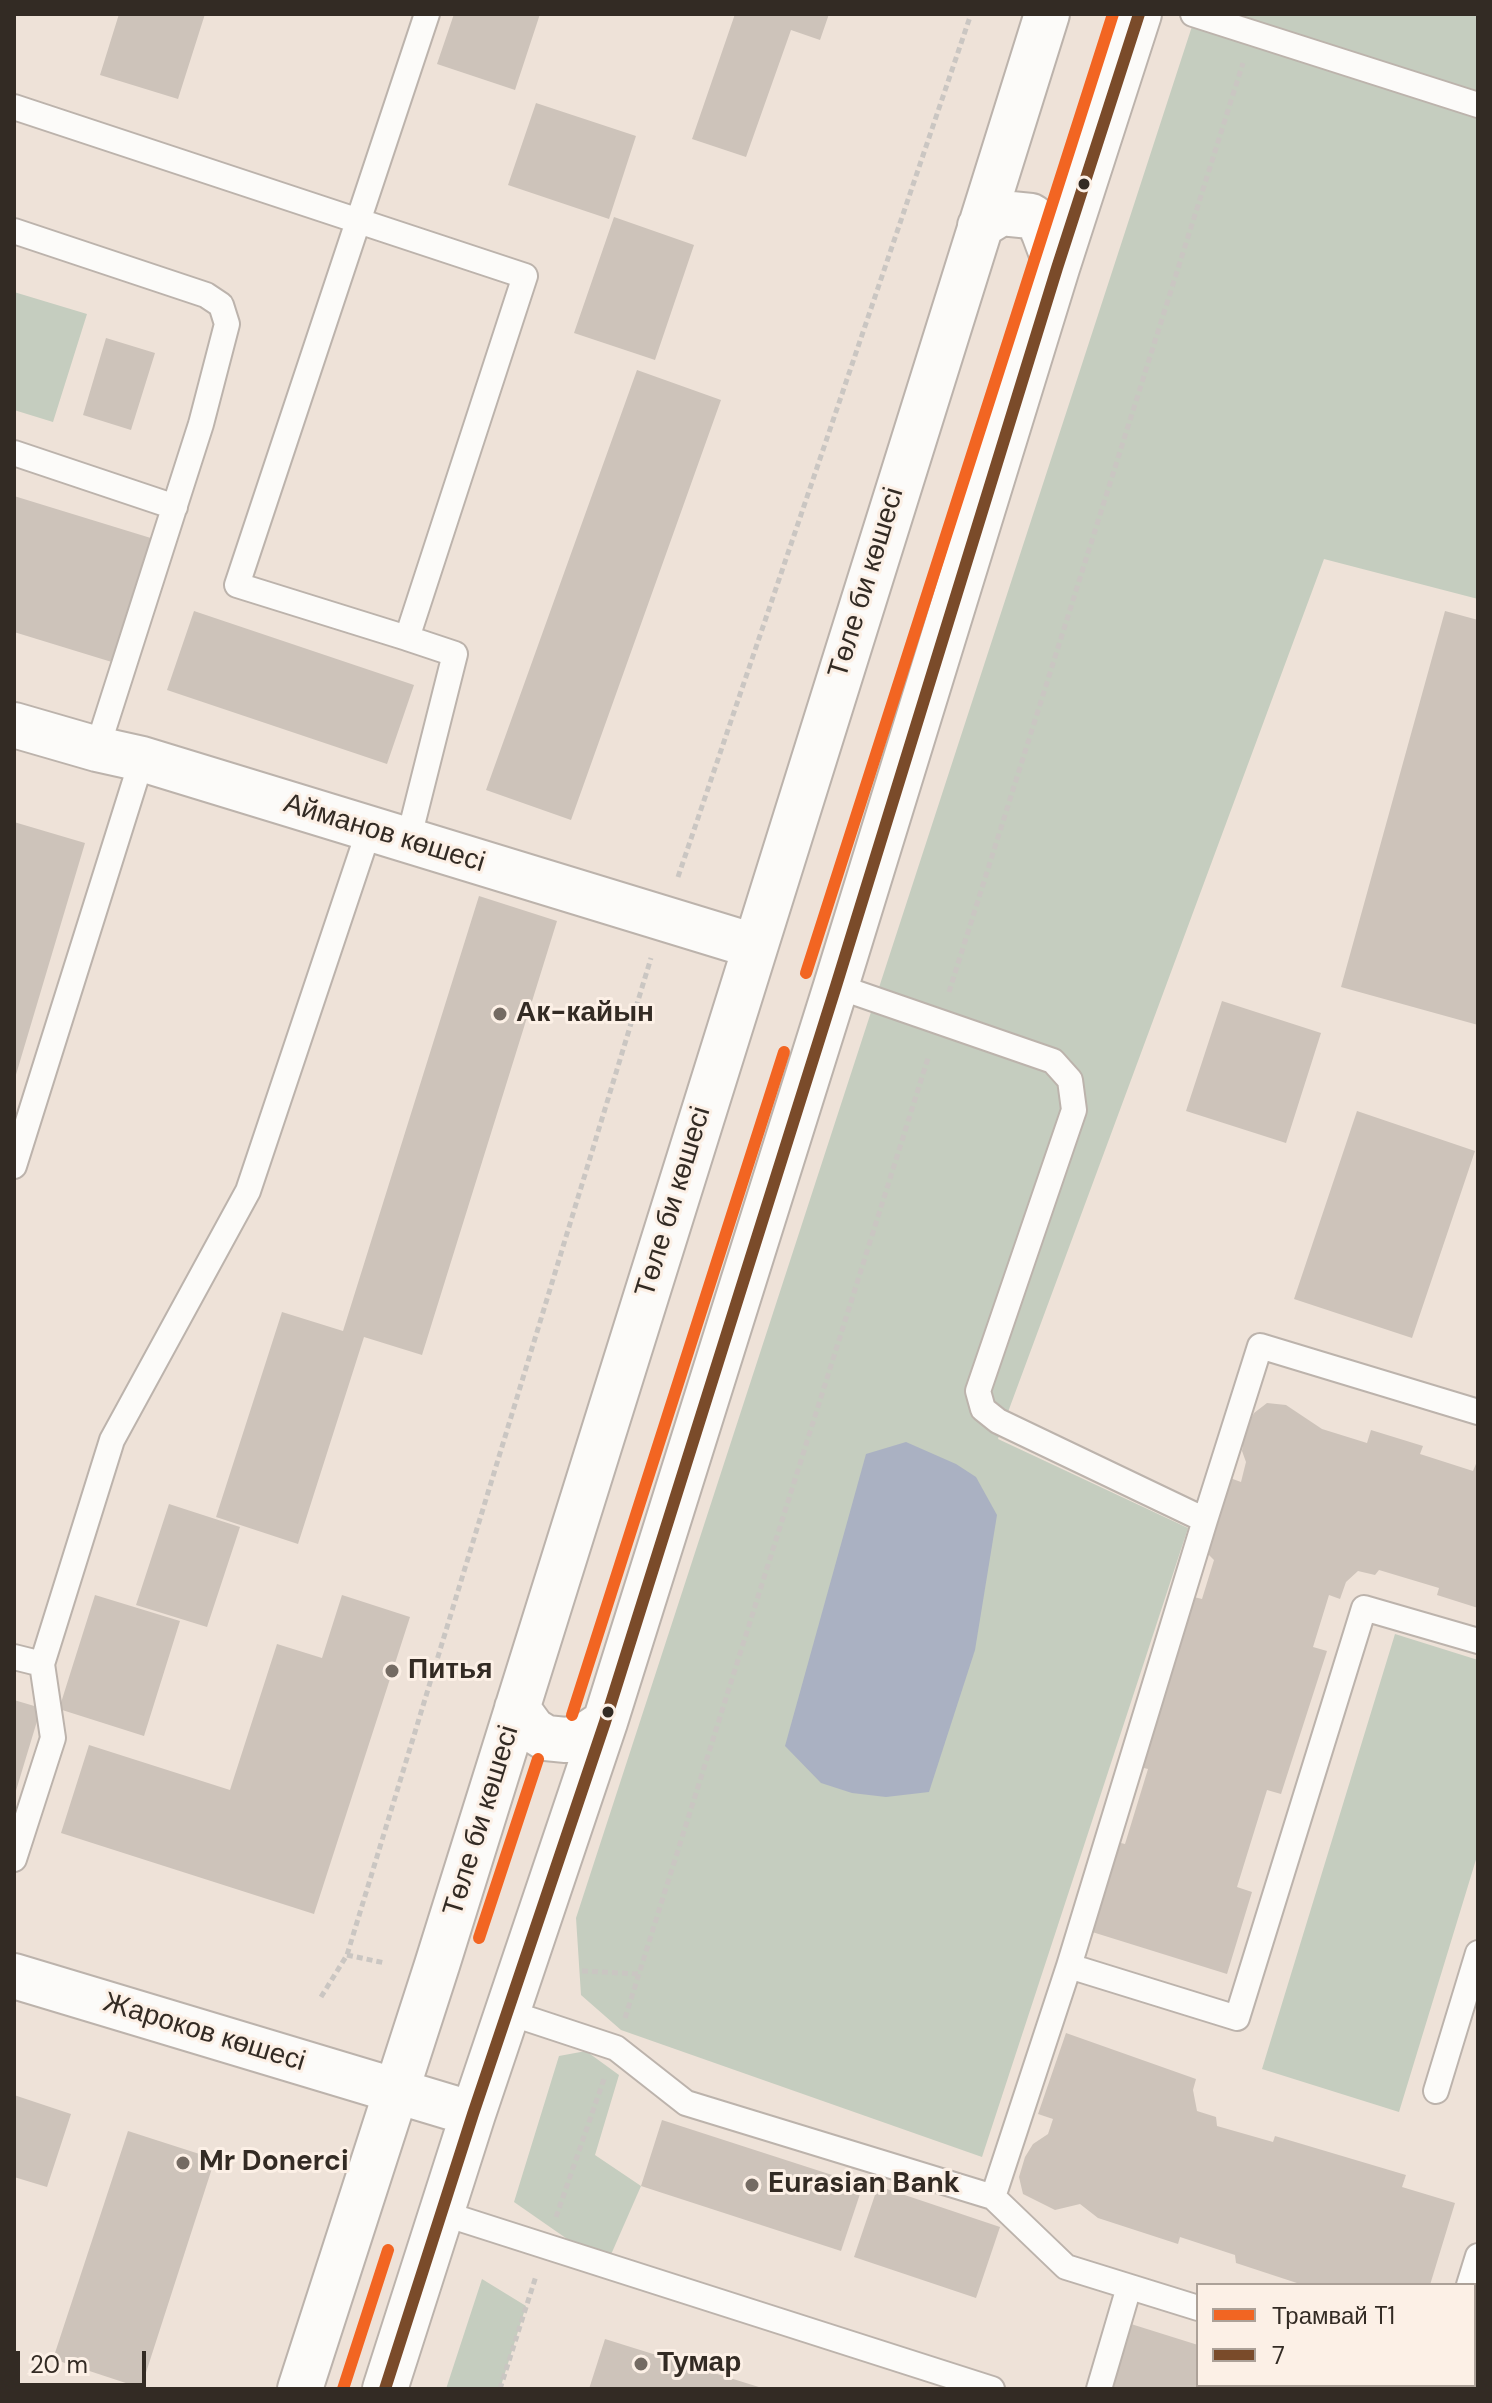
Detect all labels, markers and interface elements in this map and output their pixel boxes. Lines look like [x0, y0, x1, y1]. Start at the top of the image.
unlabelled marker [1076, 176, 1092, 192]
street label: Төле би көшесі [822, 484, 912, 682]
street label: Айманов көшесі [279, 787, 489, 881]
place label: Ак-кайын [516, 997, 654, 1031]
marker: Ак-кайын [491, 1005, 509, 1023]
street label: Төле би көшесі [629, 1103, 719, 1301]
place label: Питья [408, 1654, 493, 1688]
marker: Питья [383, 1662, 401, 1680]
unlabelled marker [600, 1704, 616, 1720]
street label: Төле би көшесі [437, 1722, 527, 1920]
street label: Жароков көшесі [99, 1986, 309, 2080]
place label: Mr Donerci [199, 2146, 349, 2180]
marker: Mr Donerci [174, 2154, 192, 2172]
place label: Eurasian Bank [768, 2168, 960, 2202]
marker: Eurasian Bank [743, 2176, 761, 2194]
legend [1196, 2283, 1476, 2387]
text: Трамвай T1 [1272, 2300, 1395, 2331]
scale bar [20, 2335, 150, 2385]
text: 7 [1272, 2340, 1285, 2371]
place label: Тумар [657, 2347, 741, 2381]
text: 20 m [30, 2349, 88, 2380]
marker: Тумар [632, 2355, 650, 2373]

